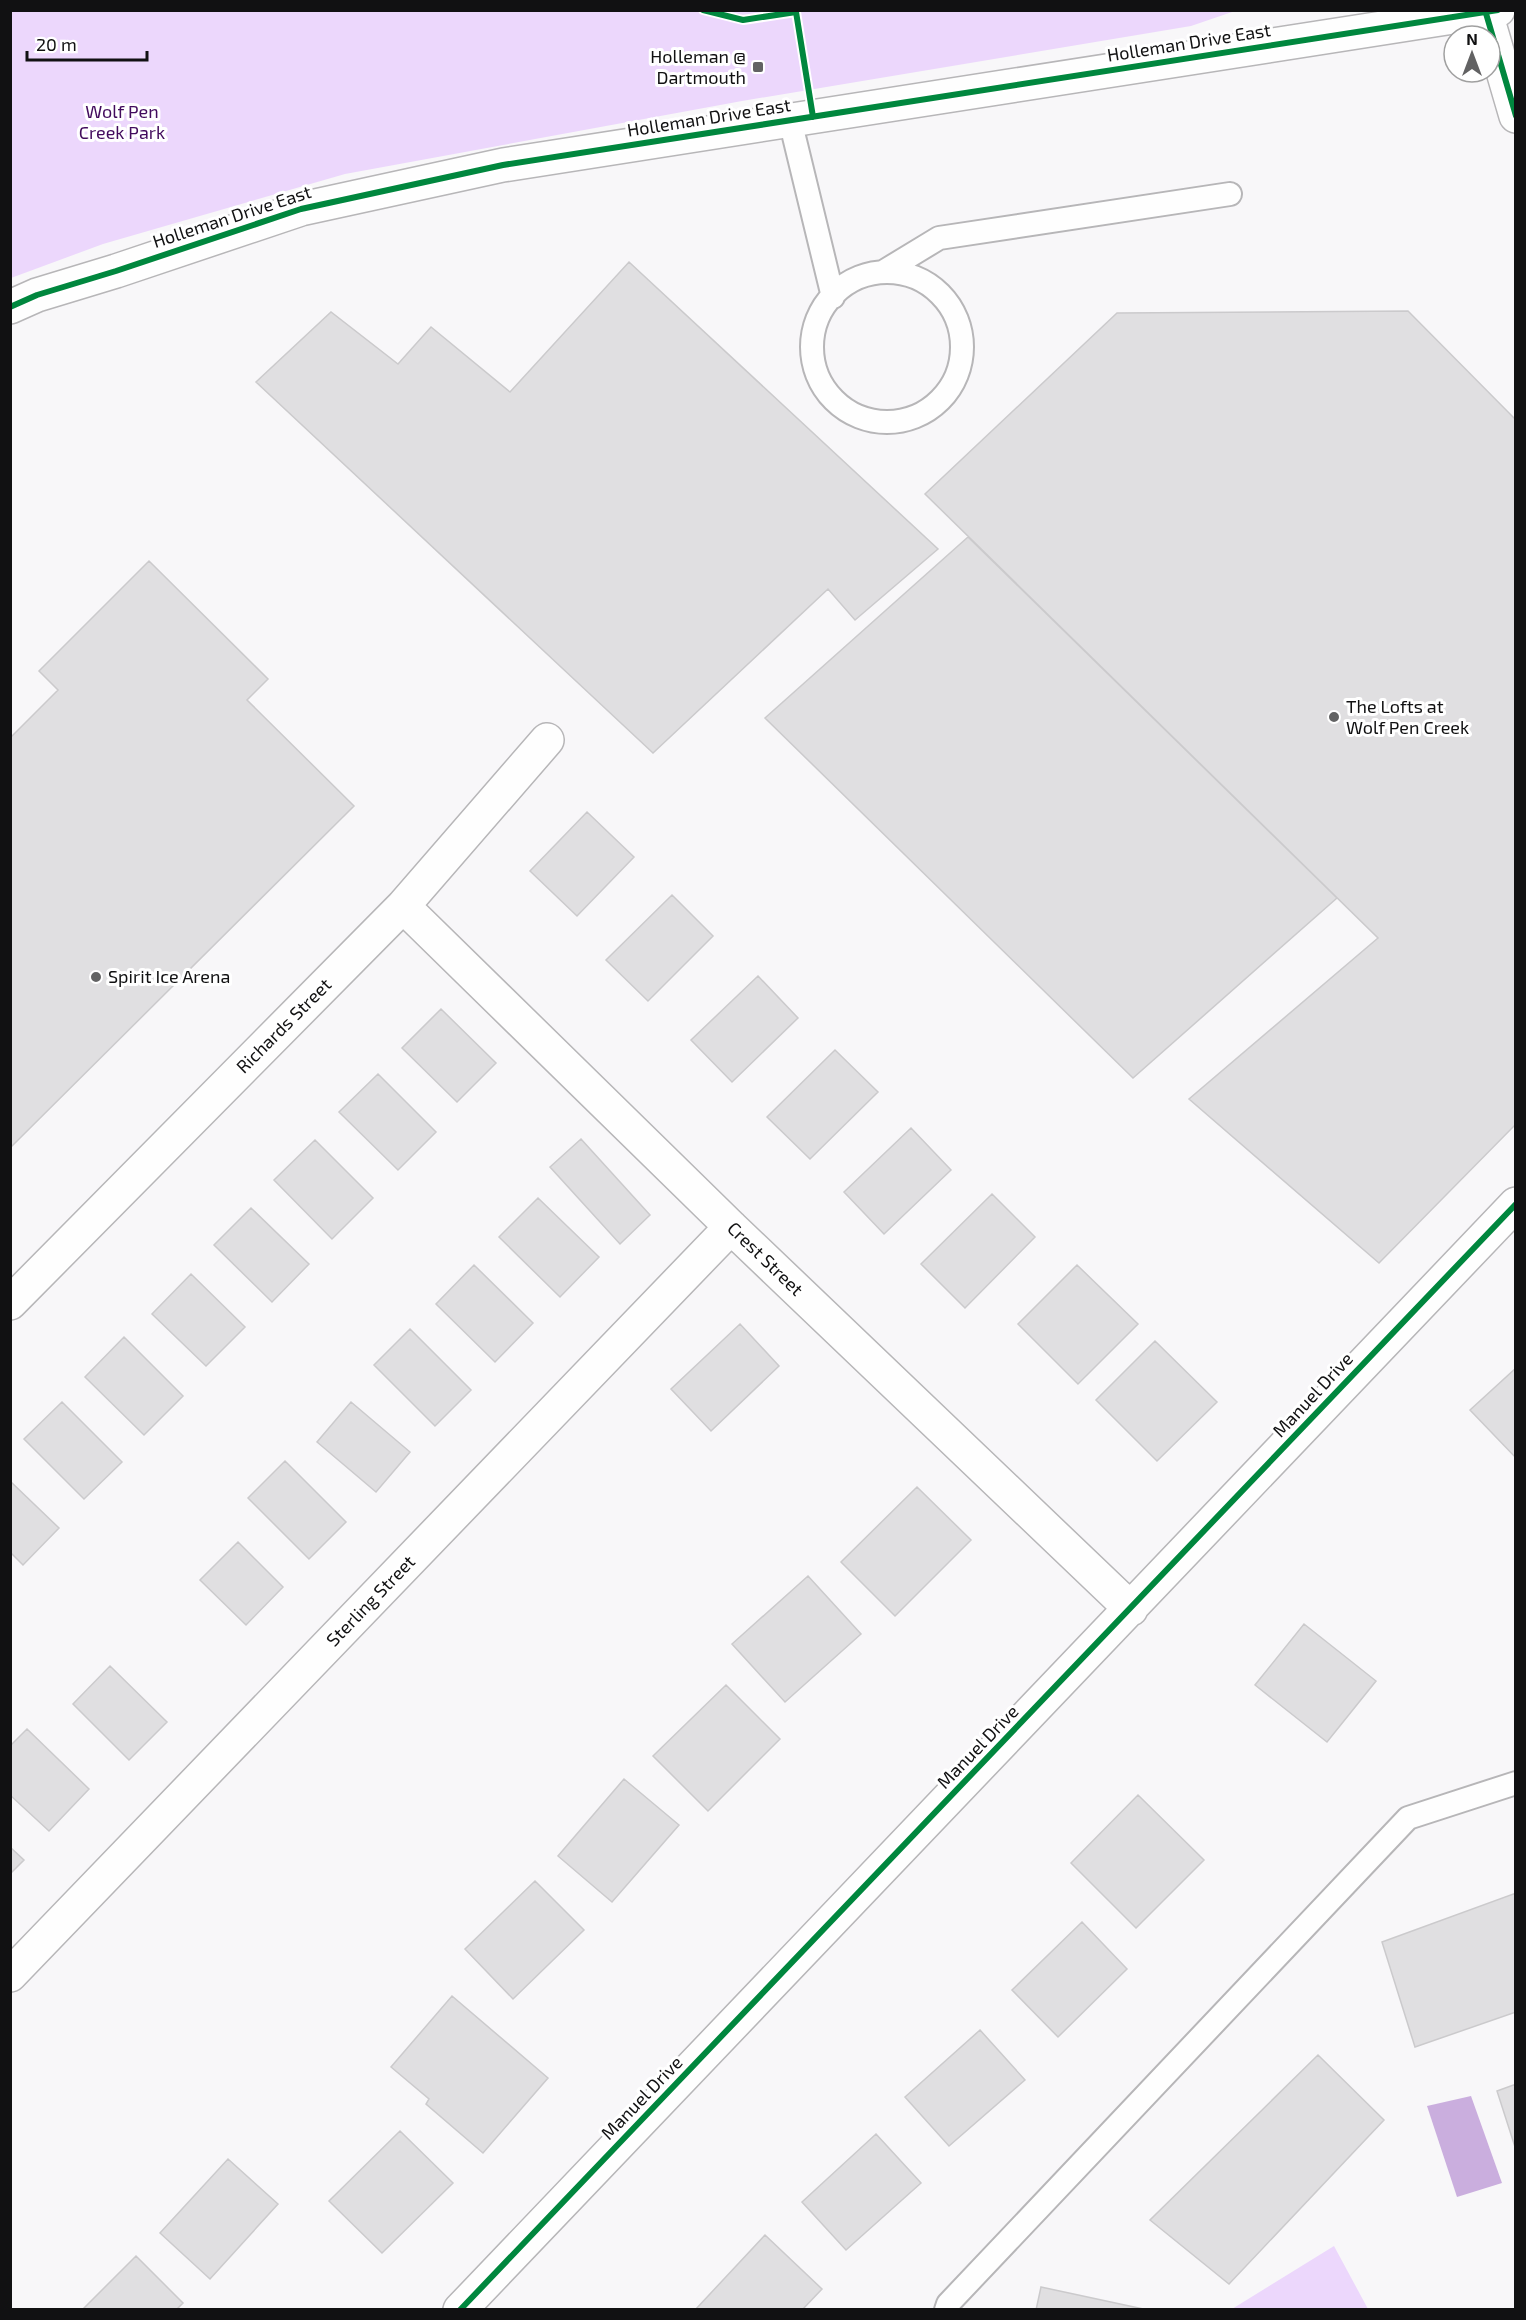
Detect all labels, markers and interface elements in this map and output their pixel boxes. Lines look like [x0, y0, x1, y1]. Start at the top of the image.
street label: Holleman Drive East [1105, 18, 1272, 66]
scale bar [27, 24, 147, 62]
north arrow [1442, 24, 1502, 84]
text: N [1466, 29, 1478, 48]
text: 20 m [36, 33, 77, 55]
place label: Holleman @ Dartmouth [650, 45, 746, 88]
marker: Holleman @ Dartmouth [751, 60, 765, 74]
street label: Holleman Drive East [625, 93, 792, 141]
park label: Wolf Pen Creek Park [79, 100, 165, 143]
street label: Holleman Drive East [150, 180, 314, 252]
place label: The Lofts at Wolf Pen Creek [1346, 695, 1469, 738]
marker: The Lofts at Wolf Pen Creek [1327, 710, 1341, 724]
place label: Spirit Ice Arena [108, 965, 230, 987]
marker: Spirit Ice Arena [89, 970, 103, 984]
street label: Richards Street [231, 973, 335, 1077]
street label: Crest Street [723, 1217, 808, 1300]
street label: Manuel Drive [1267, 1347, 1357, 1441]
street label: Sterling Street [321, 1550, 419, 1650]
street label: Manuel Drive [932, 1700, 1023, 1793]
street label: Manuel Drive [596, 2051, 687, 2144]

